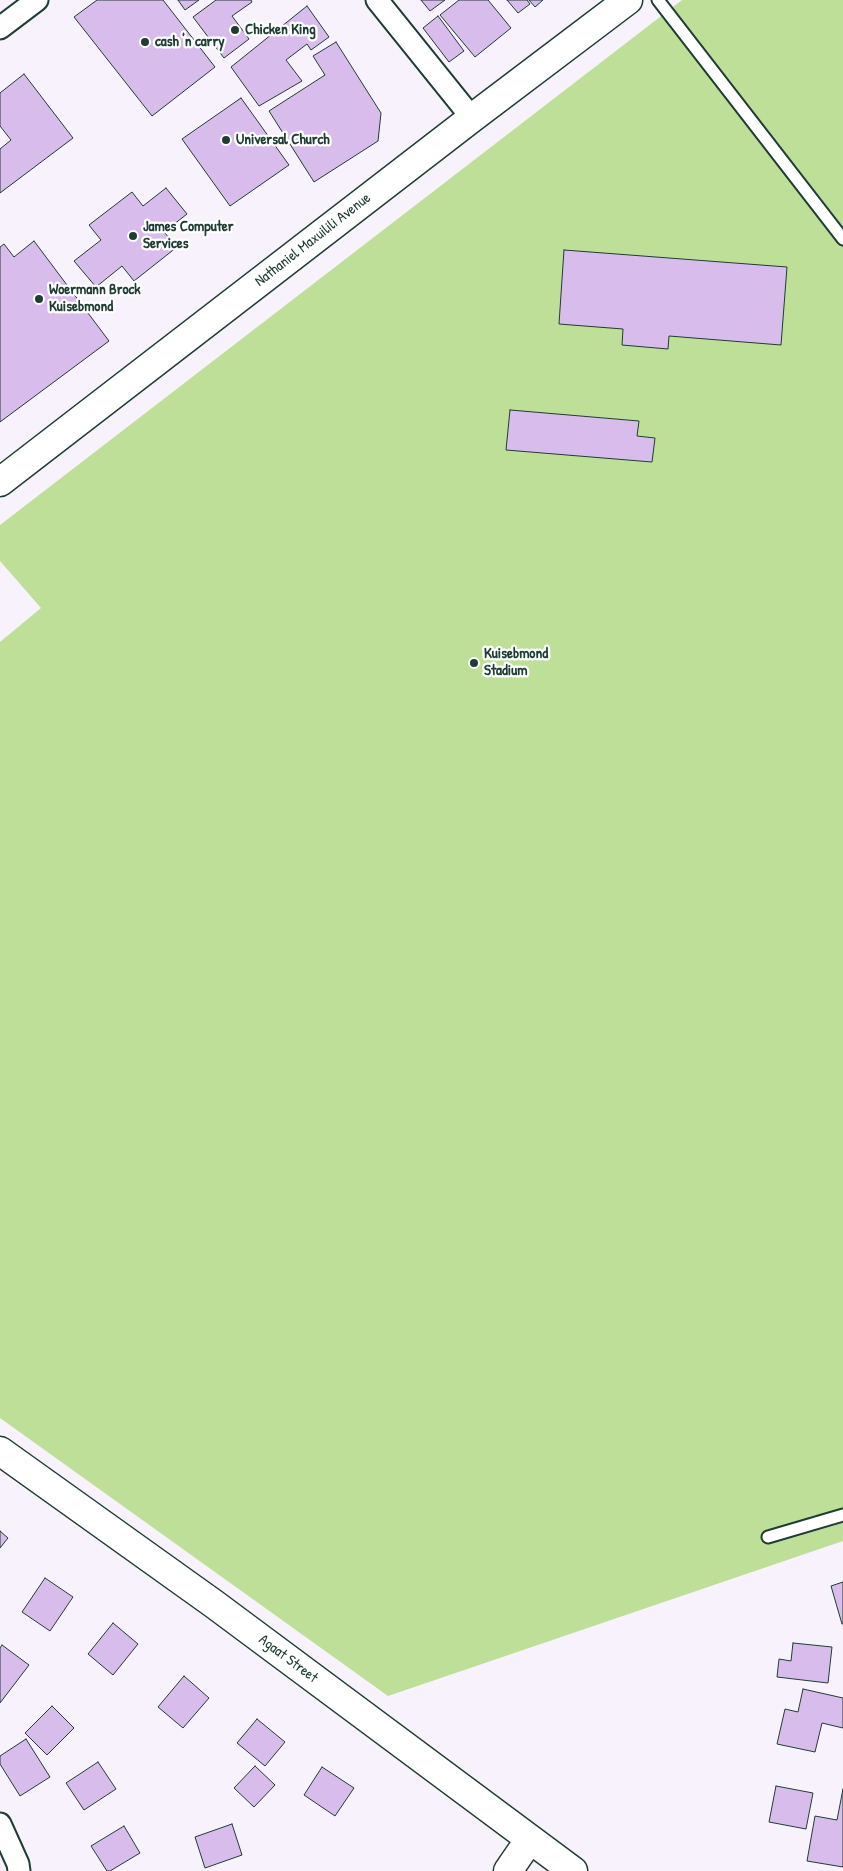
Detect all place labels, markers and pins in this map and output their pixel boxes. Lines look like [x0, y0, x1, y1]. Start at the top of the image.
place label: Chicken King [245, 21, 316, 39]
marker: Chicken King [229, 24, 241, 36]
place label: cash 'n carry [155, 33, 225, 51]
marker: cash 'n carry [139, 36, 151, 48]
place label: Universal Church [236, 131, 330, 149]
marker: Universal Church [220, 134, 232, 146]
place label: James Computer Services [143, 218, 234, 253]
marker: James Computer Services [127, 230, 139, 242]
place label: Woermann Brock Kuisebmond [49, 281, 141, 316]
marker: Woermann Brock Kuisebmond [33, 293, 45, 305]
place label: Kuisebmond Stadium [484, 645, 548, 680]
marker: Kuisebmond Stadium [468, 657, 480, 669]

